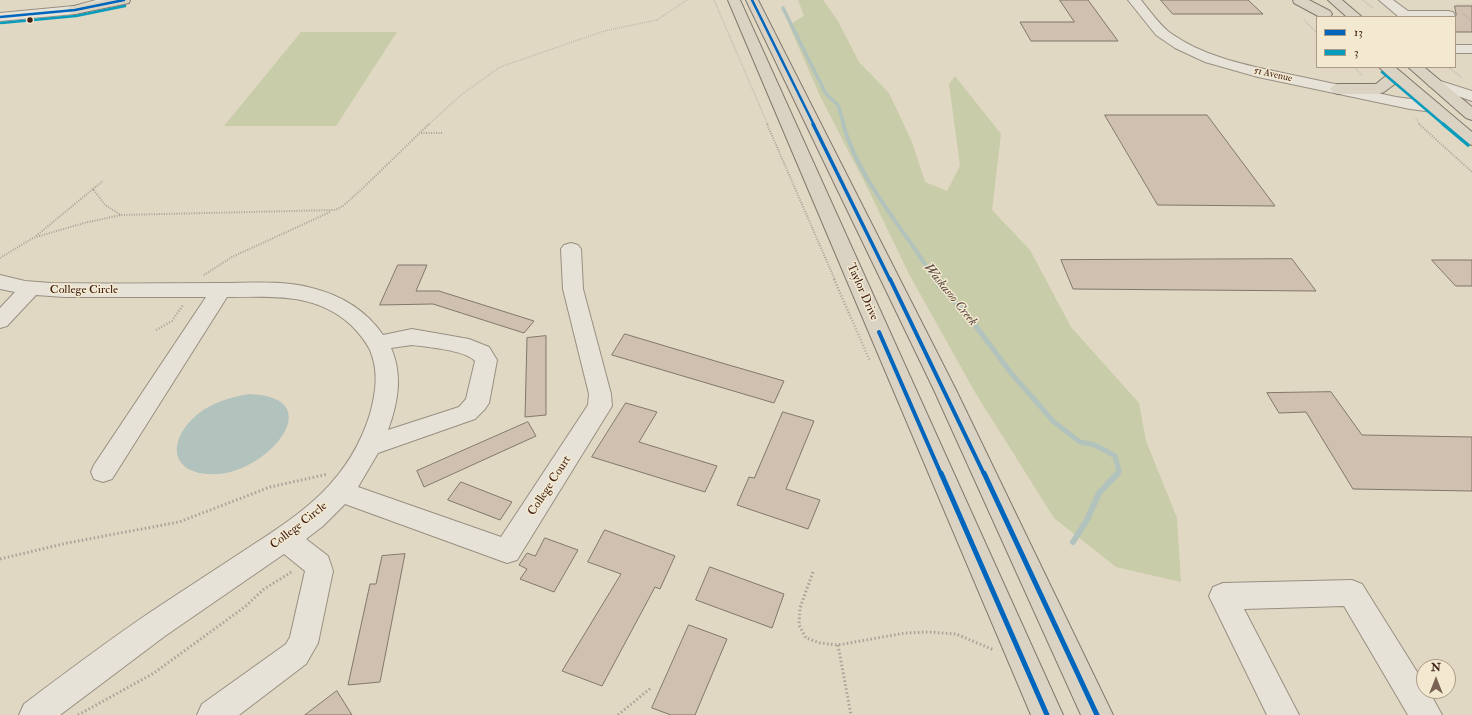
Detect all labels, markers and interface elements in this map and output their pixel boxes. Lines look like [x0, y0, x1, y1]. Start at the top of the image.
unlabelled marker [25, 15, 35, 25]
legend [1316, 16, 1456, 68]
text: 13 [1354, 25, 1363, 40]
text: 3 [1354, 45, 1359, 60]
street label: 51 Avenue [1253, 65, 1293, 85]
street label: Taylor Drive [843, 261, 881, 323]
water label: Waskasoo Creek [920, 261, 980, 329]
street label: College Circle [50, 283, 118, 297]
street label: College Court [525, 453, 575, 519]
street label: College Circle [268, 499, 330, 553]
north arrow [1416, 659, 1456, 699]
text: N [1431, 661, 1441, 674]

